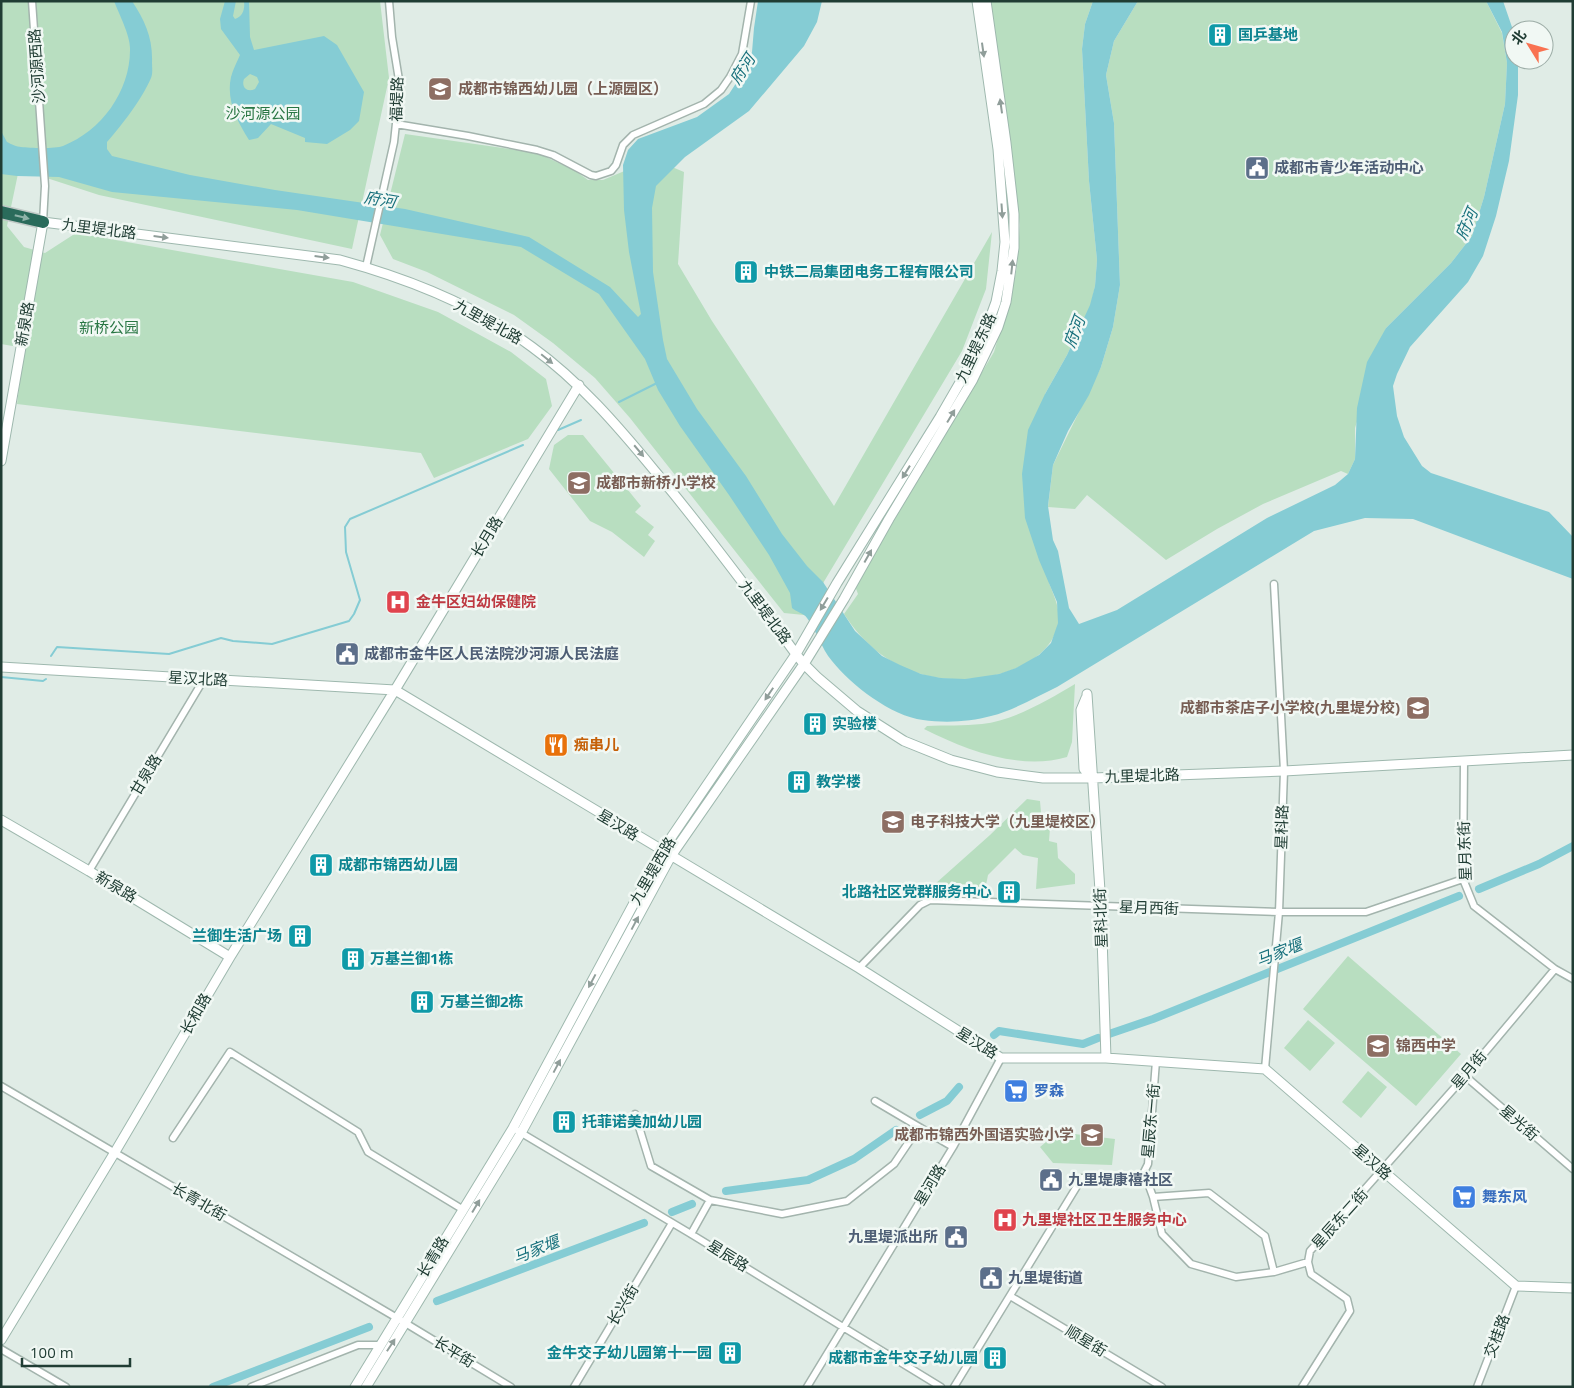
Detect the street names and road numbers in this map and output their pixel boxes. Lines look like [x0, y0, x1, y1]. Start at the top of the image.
street label: 沙河源西路 [23, 28, 49, 104]
street label: 福堤路 [385, 76, 407, 122]
street label: 九里堤北路 [61, 214, 138, 243]
street label: 九里堤北路 [451, 294, 526, 348]
street label: 新泉路 [10, 300, 38, 348]
street label: 九里堤东路 [950, 309, 1000, 386]
street label: 长月路 [466, 512, 506, 561]
street label: 九里堤北路 [735, 575, 796, 647]
street label: 星汉北路 [168, 666, 229, 690]
street label: 甘泉路 [125, 750, 165, 799]
street label: 九里堤北路 [1104, 764, 1180, 786]
street label: 星汉路 [594, 804, 643, 844]
street label: 星科路 [1270, 804, 1292, 850]
street label: 星月东街 [1453, 821, 1475, 881]
street label: 九里堤西路 [625, 833, 680, 908]
street label: 新泉路 [92, 866, 141, 906]
street label: 星科北街 [1089, 888, 1111, 948]
street label: 星月西街 [1119, 896, 1179, 918]
street label: 长和路 [175, 989, 215, 1038]
street label: 星汉路 [953, 1022, 1002, 1063]
street label: 星月街 [1446, 1046, 1490, 1093]
street label: 星辰东一街 [1137, 1083, 1163, 1159]
street label: 星光街 [1496, 1100, 1543, 1145]
street label: 星汉路 [1349, 1139, 1396, 1184]
street label: 星河路 [909, 1160, 949, 1209]
street label: 长青北街 [169, 1177, 230, 1225]
street label: 星辰东二街 [1307, 1184, 1372, 1253]
street label: 长青路 [412, 1232, 452, 1281]
street label: 星辰路 [704, 1235, 753, 1276]
street label: 长兴街 [602, 1280, 642, 1329]
street label: 交桂路 [1479, 1311, 1513, 1360]
street label: 顺星街 [1062, 1320, 1111, 1360]
street label: 长平街 [430, 1331, 479, 1371]

